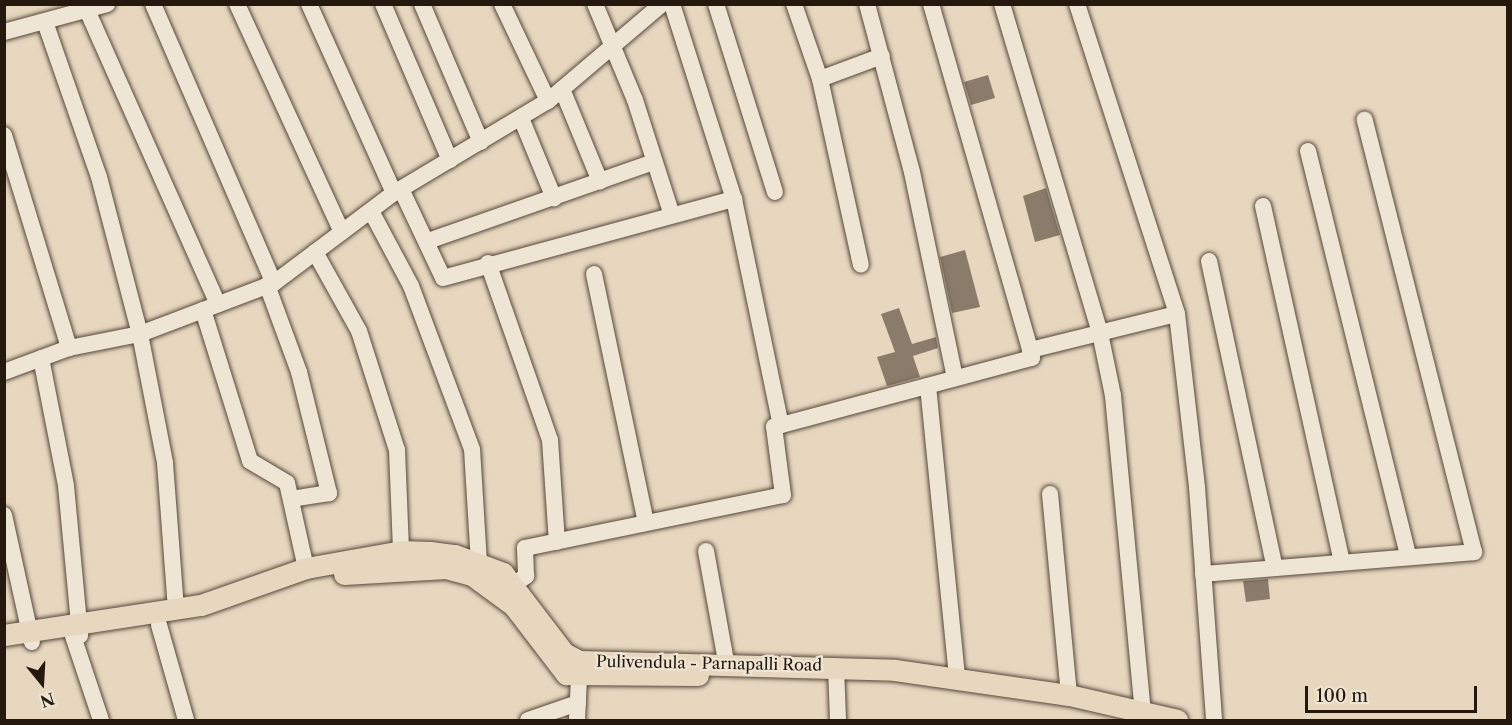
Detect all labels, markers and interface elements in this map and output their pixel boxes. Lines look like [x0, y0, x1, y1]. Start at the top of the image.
street label: Pulivendula - Parnapalli Road [596, 651, 822, 675]
north arrow [12, 653, 72, 713]
scale bar [1308, 674, 1480, 712]
text: 100 m [1316, 685, 1368, 707]
text: N [38, 688, 57, 712]

